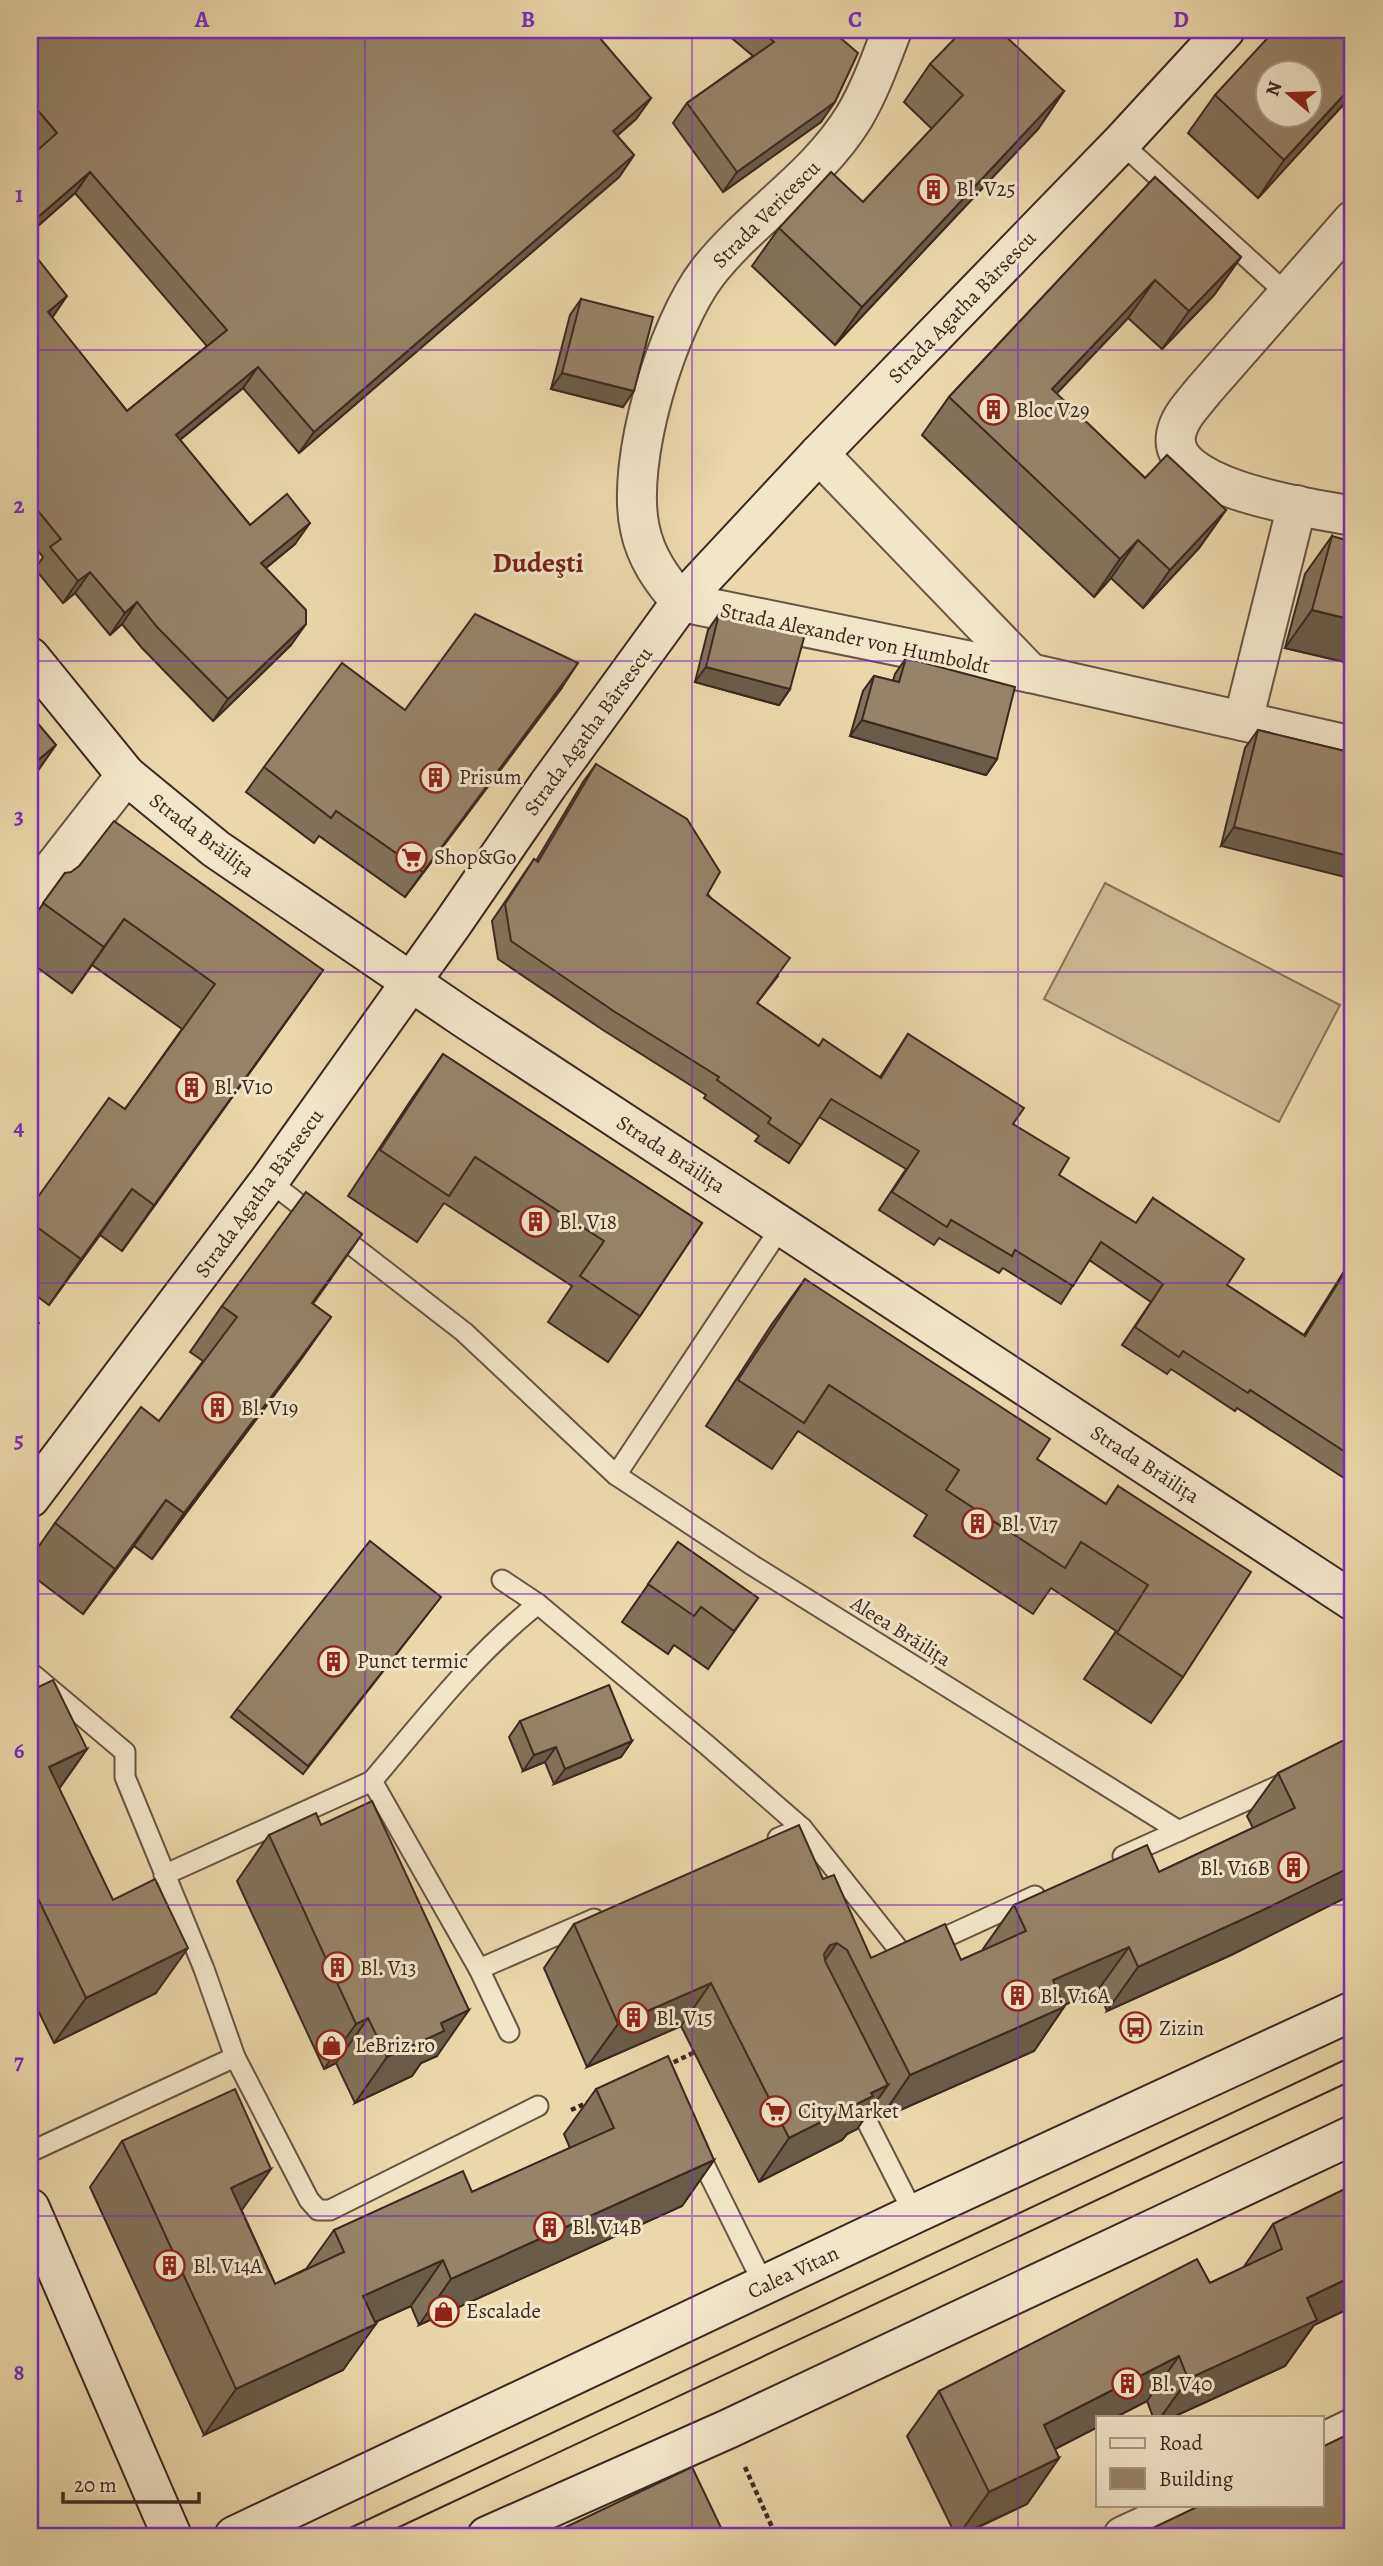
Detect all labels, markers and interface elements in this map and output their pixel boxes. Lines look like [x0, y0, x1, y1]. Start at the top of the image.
text: A [194, 4, 210, 35]
text: B [521, 4, 535, 35]
text: C [848, 4, 862, 35]
text: D [1173, 4, 1189, 35]
north arrow [1254, 60, 1324, 130]
text: N [1259, 78, 1288, 100]
street label: Strada Vericescu [706, 153, 827, 274]
building icon: Bl. V25 [916, 172, 950, 206]
place label: Bl. V25 [956, 175, 1016, 203]
text: 1 [15, 179, 23, 210]
street label: Strada Agatha Bârsescu [882, 224, 1043, 389]
building icon: Bloc V29 [976, 393, 1010, 427]
place label: Bloc V29 [1016, 396, 1090, 424]
text: 2 [13, 490, 25, 521]
district label: Dudeşti [492, 544, 584, 582]
street label: Strada Alexander von Humboldt [718, 596, 992, 680]
street label: Strada Agatha Bârsescu [517, 640, 659, 821]
building icon: Prisum [419, 760, 453, 794]
place label: Prisum [459, 763, 522, 791]
street label: Strada Brăilița [144, 786, 260, 884]
text: 3 [14, 801, 24, 832]
supermarket icon: Shop&Go [394, 840, 428, 874]
place label: Shop&Go [434, 843, 516, 871]
building icon: Bl. V10 [174, 1070, 208, 1104]
place label: Bl. V10 [214, 1073, 273, 1101]
street label: Strada Agatha Bârsescu [188, 1102, 330, 1283]
street label: Strada Brăilița [611, 1108, 731, 1200]
text: 4 [14, 1112, 25, 1143]
building icon: Bl. V18 [519, 1205, 553, 1239]
place label: Bl. V18 [559, 1208, 617, 1236]
building icon: Bl. V19 [201, 1391, 235, 1425]
place label: Bl. V19 [241, 1394, 298, 1422]
street label: Strada Brăilița [1085, 1418, 1205, 1510]
text: 5 [14, 1424, 24, 1455]
building icon: Bl. V17 [961, 1507, 995, 1541]
place label: Bl. V17 [1001, 1510, 1058, 1538]
street label: Aleea Brăilița [845, 1589, 957, 1673]
building icon: Punct termic [317, 1644, 351, 1678]
place label: Punct termic [357, 1647, 468, 1675]
text: 6 [14, 1735, 25, 1766]
building icon: Bl. V16B [1276, 1851, 1310, 1885]
place label: Bl. V16B [1200, 1854, 1270, 1882]
building icon: Bl. V13 [320, 1951, 354, 1985]
place label: Bl. V13 [360, 1954, 417, 1982]
building icon: Bl. V16A [1000, 1979, 1034, 2013]
place label: Bl. V16A [1040, 1982, 1110, 2010]
building icon: Bl. V15 [616, 2001, 650, 2035]
place label: Bl. V15 [656, 2004, 713, 2032]
bus stop icon: Zizin [1119, 2011, 1153, 2045]
place label: Zizin [1159, 2014, 1204, 2042]
shop icon: LeBriz.ro [315, 2028, 349, 2062]
place label: LeBriz.ro [355, 2031, 435, 2059]
text: 7 [14, 2046, 24, 2077]
supermarket icon: City Market [758, 2094, 792, 2128]
place label: City Market [798, 2097, 899, 2125]
building icon: Bl. V14B [532, 2210, 566, 2244]
place label: Bl. V14B [572, 2213, 642, 2241]
street label: Calea Vitan [743, 2239, 843, 2305]
building icon: Bl. V14A [153, 2249, 187, 2283]
place label: Bl. V14A [193, 2252, 263, 2280]
shop icon: Escalade [426, 2294, 460, 2328]
place label: Escalade [466, 2297, 541, 2325]
text: 8 [13, 2357, 25, 2388]
building icon: Bl. V40 [1111, 2367, 1145, 2401]
place label: Bl. V40 [1151, 2370, 1212, 2398]
legend [1096, 2416, 1324, 2506]
text: Road [1159, 2429, 1203, 2457]
scale bar [63, 2461, 200, 2505]
text: Building [1159, 2465, 1234, 2493]
text: 20 m [74, 2471, 117, 2499]

